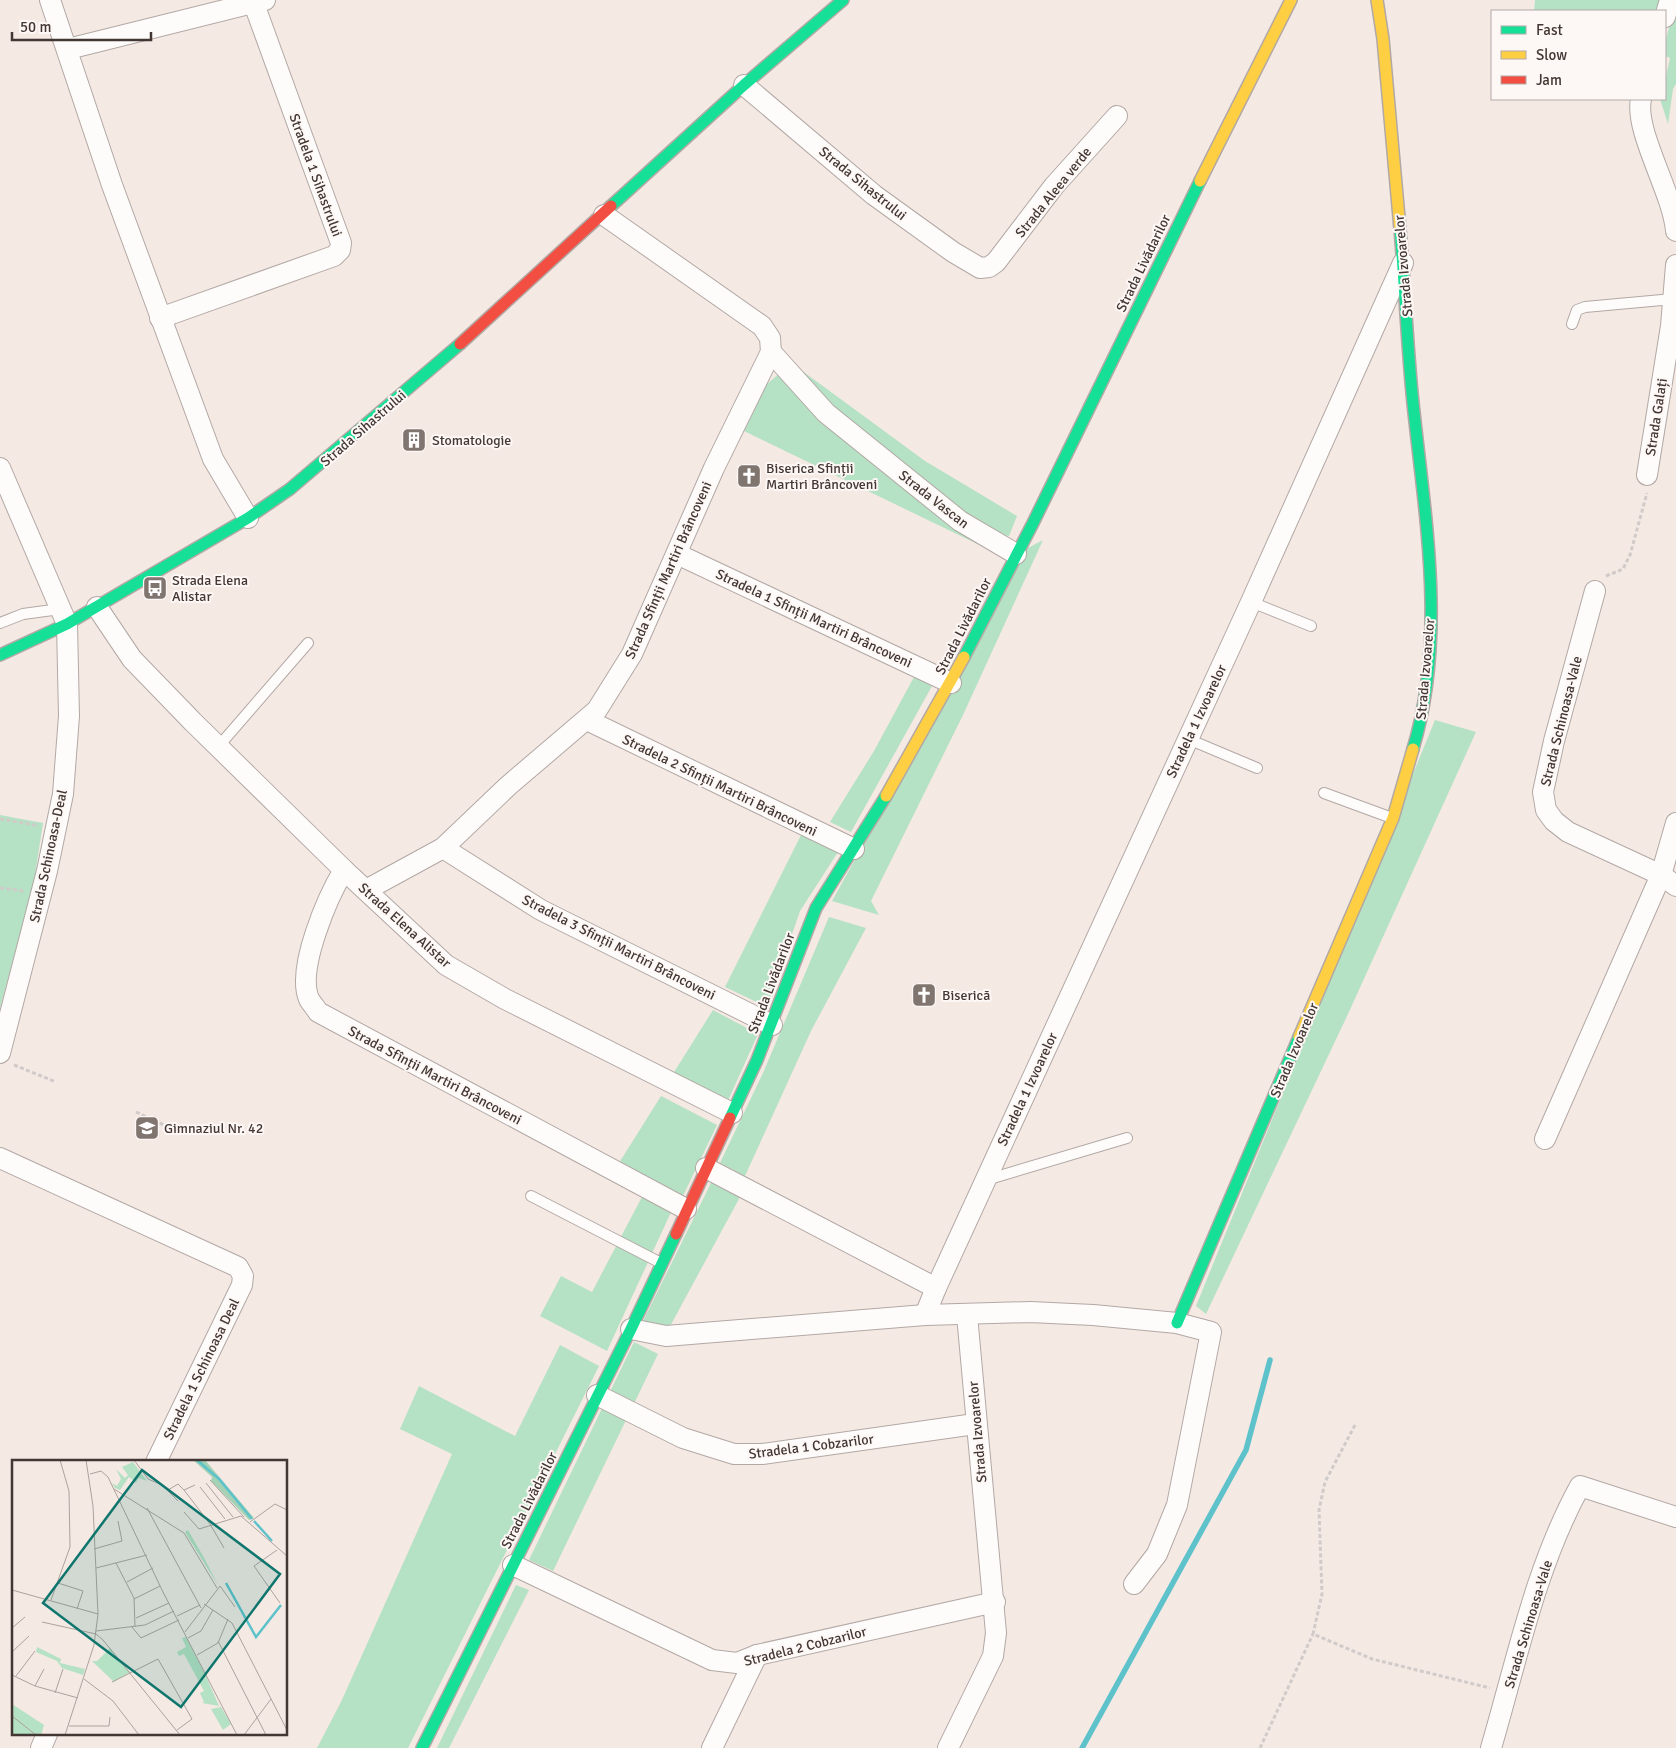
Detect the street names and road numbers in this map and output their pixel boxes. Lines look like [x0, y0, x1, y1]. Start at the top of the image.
street label: Stradela 1 Sihastrului [285, 111, 346, 239]
street label: Strada Sihastrului [815, 143, 910, 224]
street label: Strada Aleea verde [1012, 144, 1095, 241]
street label: Strada Livădarilor [1112, 211, 1175, 315]
street label: Strada Izvoarelor [1391, 214, 1416, 317]
street label: Strada Galați [1642, 377, 1671, 457]
street label: Strada Sihastrului [317, 387, 410, 470]
street label: Strada Vascan [895, 467, 972, 532]
street label: Strada Sfinții Martiri Brâncoveni [621, 479, 715, 662]
street label: Stradela 1 Sfinții Martiri Brâncoveni [713, 565, 915, 672]
street label: Strada Livădarilor [932, 574, 996, 678]
street label: Strada Izvoarelor [1413, 617, 1438, 720]
street label: Strada Schinoasa-Vale [1537, 654, 1586, 788]
street label: Stradela 1 Izvoarelor [1163, 661, 1231, 781]
street label: Stradela 2 Sfinții Martiri Brâncoveni [620, 731, 820, 840]
street label: Strada Schinoasa-Deal [26, 788, 71, 924]
street label: Strada Elena Alistar [355, 879, 455, 972]
street label: Stradela 3 Sfinții Martiri Brâncoveni [519, 891, 718, 1004]
street label: Strada Livădarilor [744, 930, 799, 1036]
street label: Strada Izvoarelor [1267, 999, 1322, 1100]
street label: Strada Sfînții Martiri Brâncoveni [345, 1022, 524, 1128]
street label: Stradela 1 Izvoarelor [994, 1029, 1062, 1149]
street label: Stradela 1 Schinoasa Deal [160, 1296, 243, 1443]
street label: Strada Izvoarelor [965, 1380, 990, 1483]
street label: Stradela 1 Cobzarilor [748, 1430, 875, 1463]
street label: Strada Livădarilor [498, 1448, 562, 1552]
street label: Strada Schinoasa-Vale [1501, 1558, 1556, 1690]
street label: Stradela 2 Cobzarilor [742, 1623, 869, 1670]

